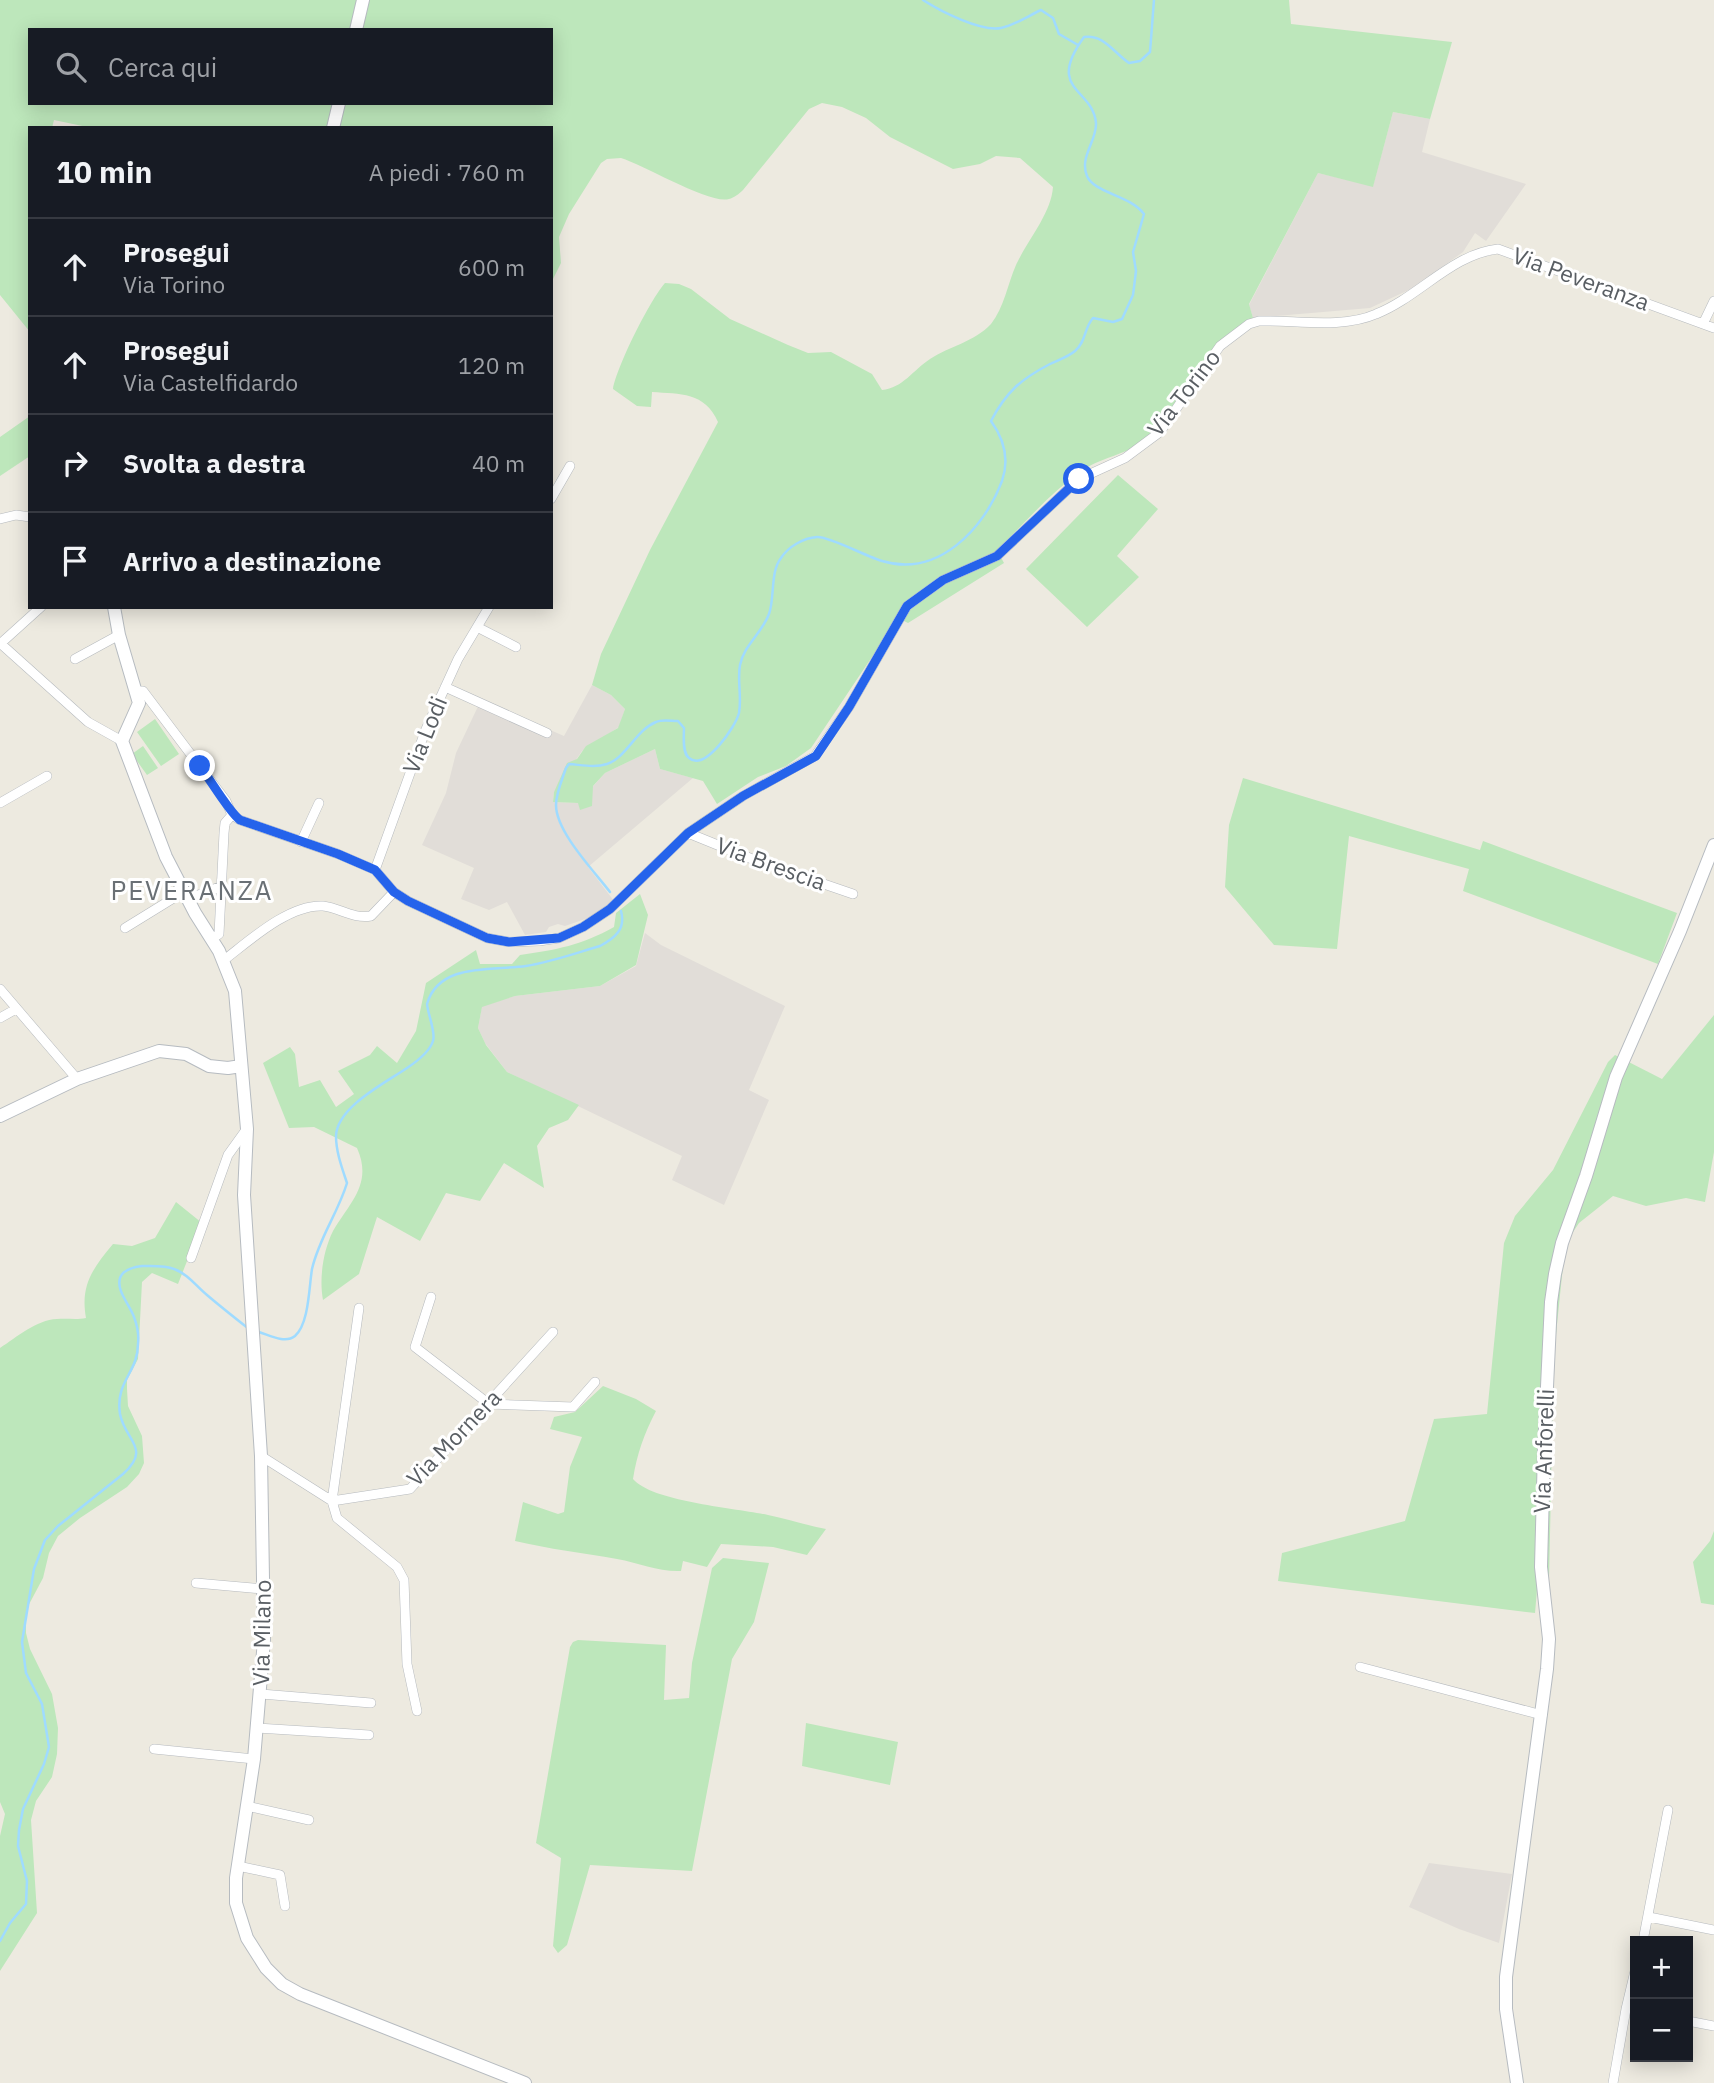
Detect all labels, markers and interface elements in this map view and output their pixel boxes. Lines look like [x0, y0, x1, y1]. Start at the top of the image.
search box [28, 28, 553, 105]
icon: search [52, 48, 90, 86]
text: Cerca qui [108, 50, 217, 84]
text: 10 min [56, 152, 152, 191]
text: A piedi · 760 m [369, 157, 525, 187]
text: Prosegui [123, 235, 230, 269]
street label: Via Peveranza [1509, 239, 1654, 317]
icon: ahead [56, 248, 94, 286]
text: 600 m [458, 252, 525, 282]
text: Via Torino [123, 269, 225, 299]
text: Prosegui [123, 333, 230, 367]
street label: Via Torino [1140, 343, 1226, 442]
icon: ahead [56, 346, 94, 384]
text: 120 m [458, 350, 525, 380]
text: Via Castelfidardo [123, 367, 298, 397]
icon: right [56, 444, 94, 482]
text: Svolta a destra [123, 446, 305, 480]
text: 40 m [472, 448, 525, 478]
route start [1063, 463, 1094, 494]
icon: arrive [56, 542, 94, 580]
text: Arrivo a destinazione [123, 544, 381, 578]
street label: Via Lodi [395, 692, 453, 778]
route end [184, 750, 215, 781]
street label: Via Brescia [713, 829, 830, 897]
district label: PEVERANZA [110, 873, 274, 907]
street label: Via Mornera [399, 1382, 507, 1492]
street label: Via Anforelli [1526, 1388, 1560, 1514]
street label: Via Milano [245, 1580, 277, 1686]
map controls [1630, 1936, 1693, 2062]
button: + [1630, 1936, 1693, 1999]
button: − [1630, 1999, 1693, 2062]

